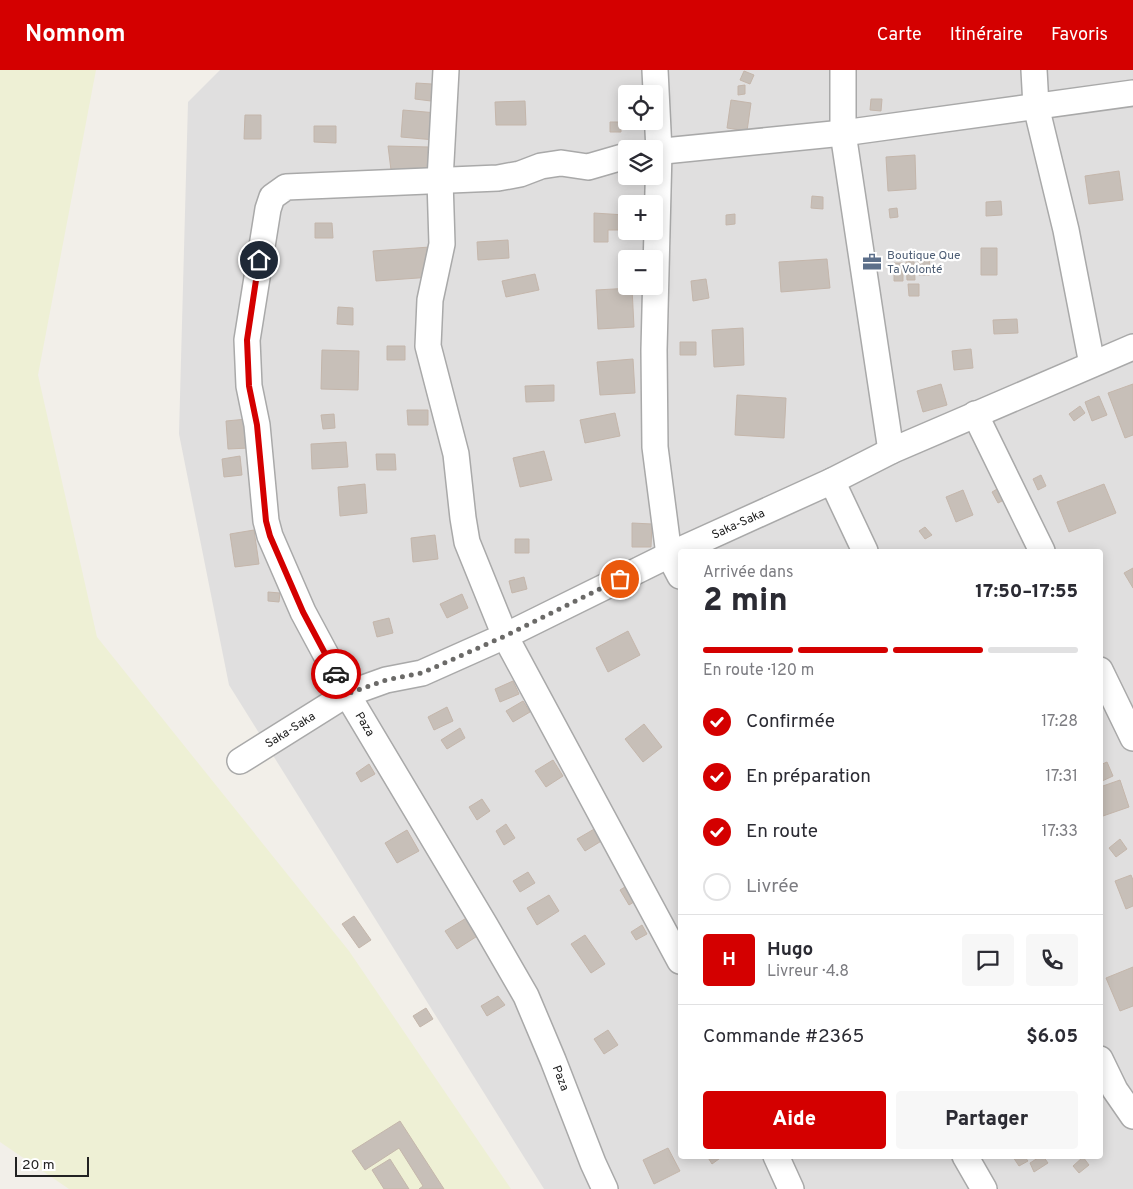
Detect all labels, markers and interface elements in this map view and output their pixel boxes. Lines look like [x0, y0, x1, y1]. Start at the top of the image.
text: Nomnom [25, 20, 125, 50]
text: Carte [877, 24, 922, 47]
text: Itinéraire [950, 24, 1023, 47]
text: Favoris [1051, 24, 1108, 47]
map controls [618, 85, 663, 295]
button: locate [618, 85, 663, 130]
button: layers [618, 140, 663, 185]
button: + [618, 195, 663, 240]
pin [238, 239, 280, 281]
icon: home [245, 246, 273, 274]
place label: Boutique Que Ta Volonté [887, 248, 960, 278]
button: − [618, 250, 663, 295]
office icon: Boutique Que Ta Volonté [861, 251, 883, 273]
street label: Saka-Saka [709, 506, 767, 544]
pin [599, 558, 641, 600]
text: Arrivée dans [703, 563, 793, 583]
icon: bag [606, 565, 634, 593]
text: 17:50–17:55 [975, 580, 1078, 604]
text: 2 min [703, 582, 788, 622]
courier [311, 649, 361, 699]
icon: car [322, 660, 350, 688]
text: En route · 120 m [703, 661, 814, 681]
icon: check [703, 708, 731, 736]
street label: Saka-Saka [262, 709, 319, 752]
street label: Paza [351, 709, 378, 740]
text: Confirmée [746, 710, 835, 734]
text: 17:28 [1041, 712, 1078, 732]
icon: check [703, 763, 731, 791]
text: En préparation [746, 765, 871, 789]
text: 17:31 [1045, 767, 1078, 787]
icon: check [703, 818, 731, 846]
text: En route [746, 820, 818, 844]
text: 17:33 [1042, 822, 1078, 842]
text: Livrée [746, 875, 799, 899]
button: chat [962, 934, 1014, 986]
button: phone [1026, 934, 1078, 986]
text: Hugo [767, 938, 813, 962]
text: H [722, 948, 736, 972]
text: Livreur · 4.8 [767, 962, 849, 982]
text: Commande #2365 [703, 1025, 864, 1049]
text: $6.05 [1026, 1025, 1078, 1049]
street label: Paza [548, 1063, 572, 1093]
button: Aide [703, 1091, 886, 1149]
button: Partager [896, 1091, 1078, 1149]
scale bar [15, 1154, 89, 1177]
text: 20 m [22, 1157, 55, 1174]

